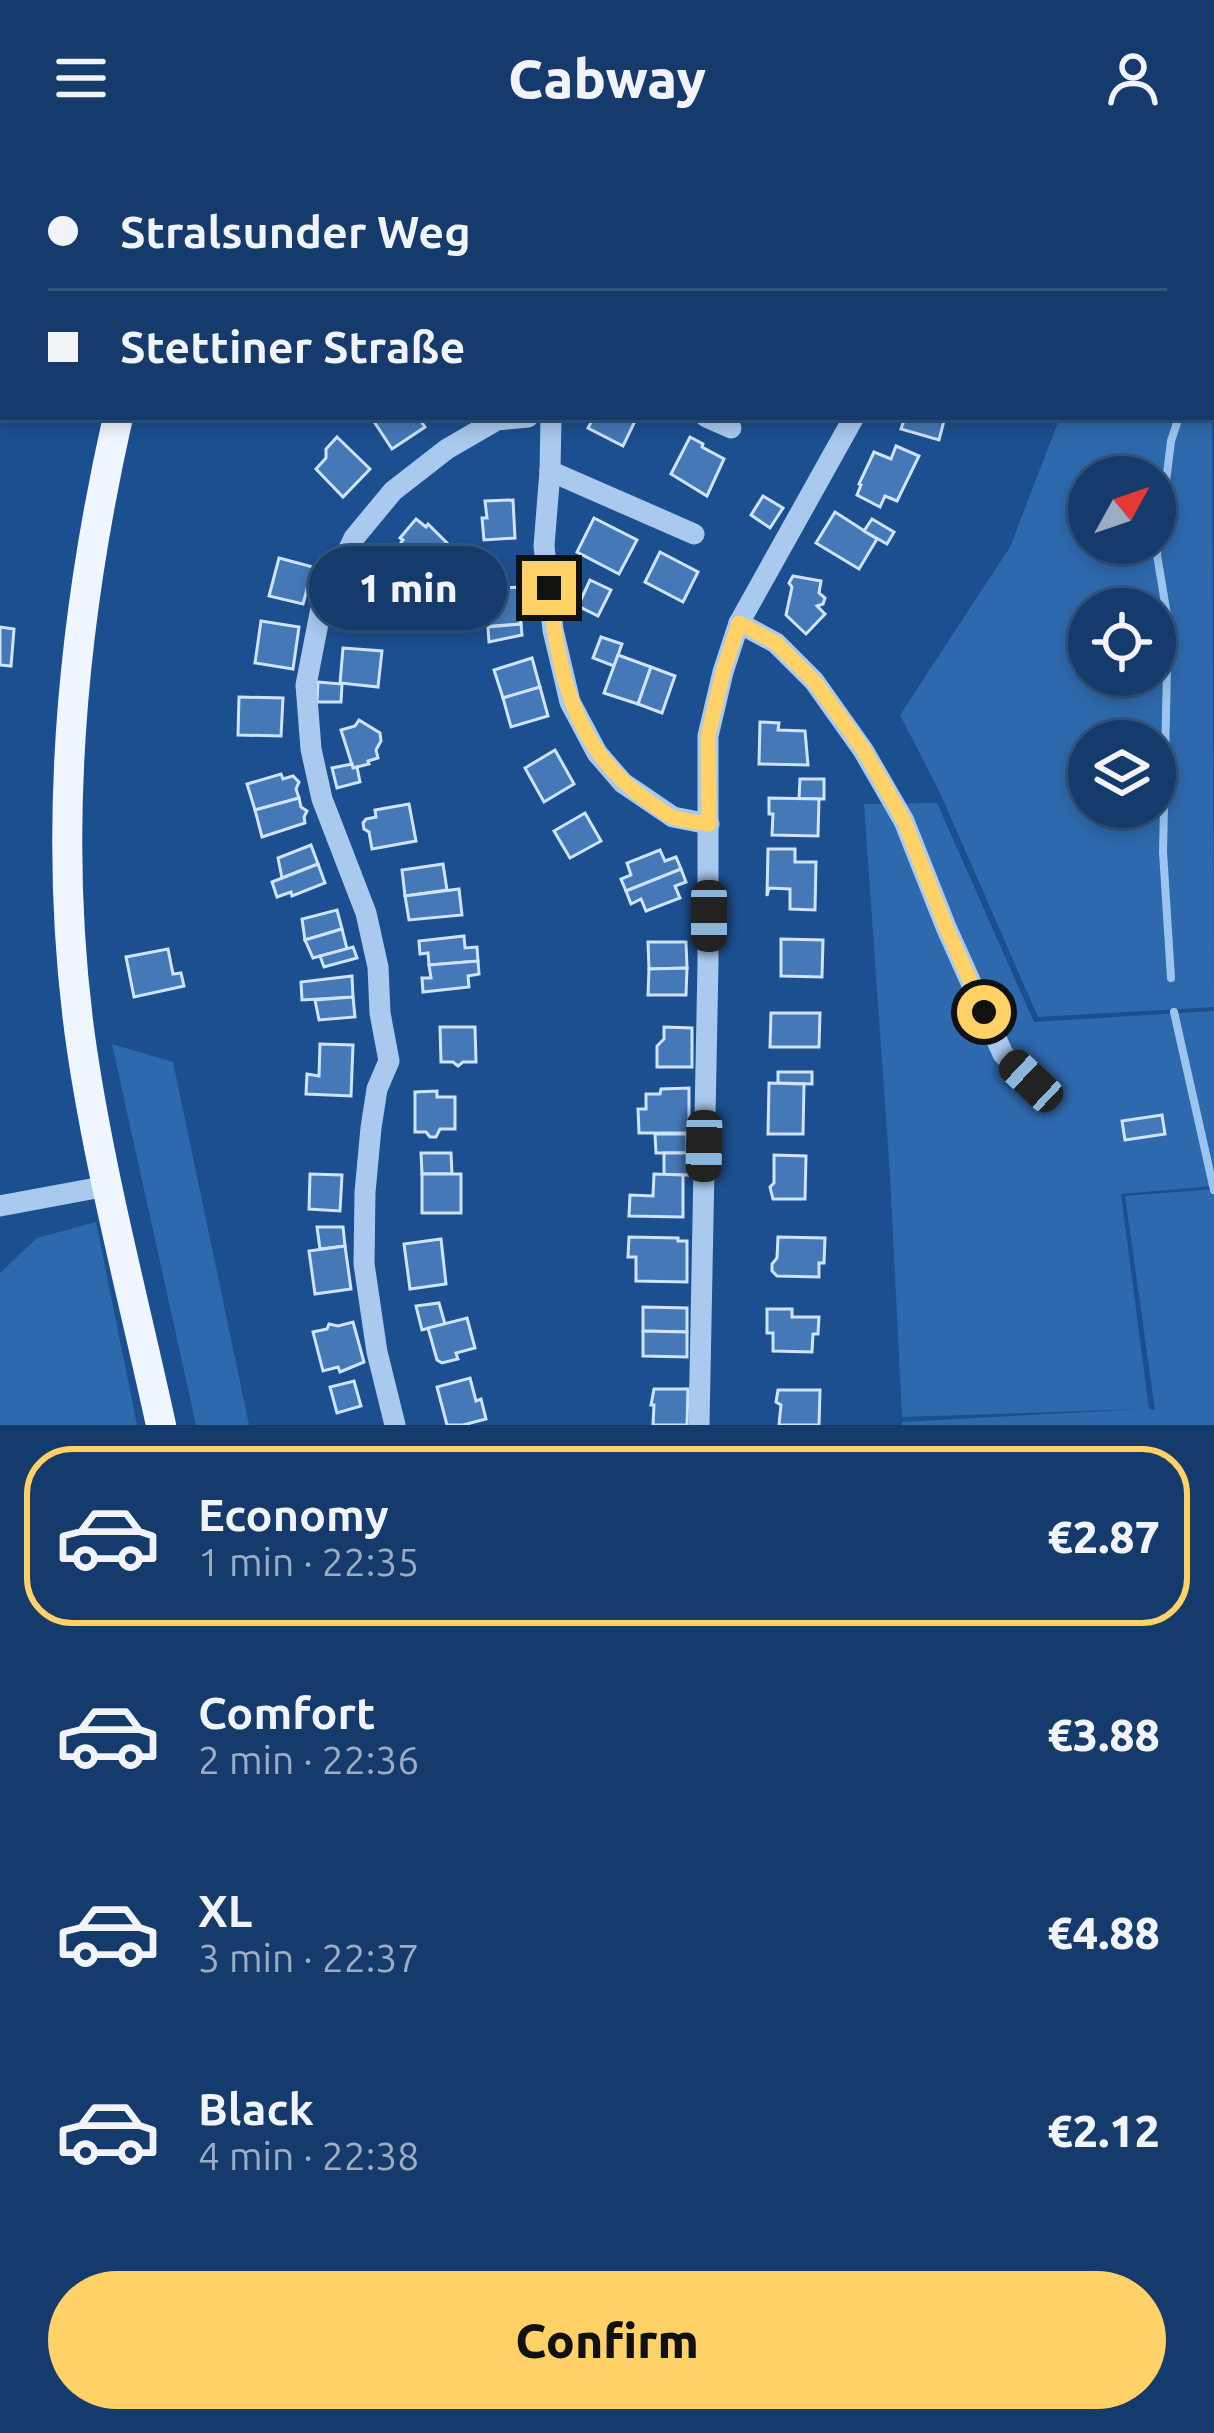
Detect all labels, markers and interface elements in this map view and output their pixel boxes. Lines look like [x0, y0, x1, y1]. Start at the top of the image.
icon: menu [48, 45, 114, 111]
icon: person [1100, 45, 1166, 111]
text: Cabway [508, 48, 706, 108]
text: Stralsunder Weg [120, 206, 471, 257]
text: Stettiner Straße [120, 321, 465, 372]
north arrow [1068, 456, 1176, 564]
map controls [1068, 456, 1176, 828]
callout: 1 min [309, 546, 507, 630]
route end [522, 561, 576, 615]
text: 1 min [358, 566, 458, 609]
button: locate [1068, 588, 1176, 696]
button: layers [1068, 720, 1176, 828]
car [691, 880, 727, 952]
route start [957, 985, 1011, 1039]
car [992, 1043, 1070, 1119]
car [685, 1110, 723, 1182]
icon: car [54, 1482, 162, 1590]
text: Economy [198, 1489, 389, 1540]
text: €2.87 [1047, 1511, 1160, 1562]
text: 1 min · 22:35 [198, 1540, 419, 1583]
icon: car [54, 1680, 162, 1788]
text: Comfort [198, 1687, 375, 1738]
text: €3.88 [1047, 1709, 1160, 1760]
text: 2 min · 22:36 [198, 1738, 419, 1781]
icon: car [54, 1878, 162, 1986]
text: XL [198, 1885, 252, 1936]
text: €4.88 [1047, 1907, 1160, 1958]
text: 3 min · 22:37 [198, 1936, 419, 1979]
icon: car [54, 2076, 162, 2184]
text: Black [198, 2083, 314, 2134]
text: €2.12 [1047, 2105, 1160, 2156]
text: 4 min · 22:38 [198, 2134, 419, 2177]
button: Confirm [48, 2271, 1166, 2409]

